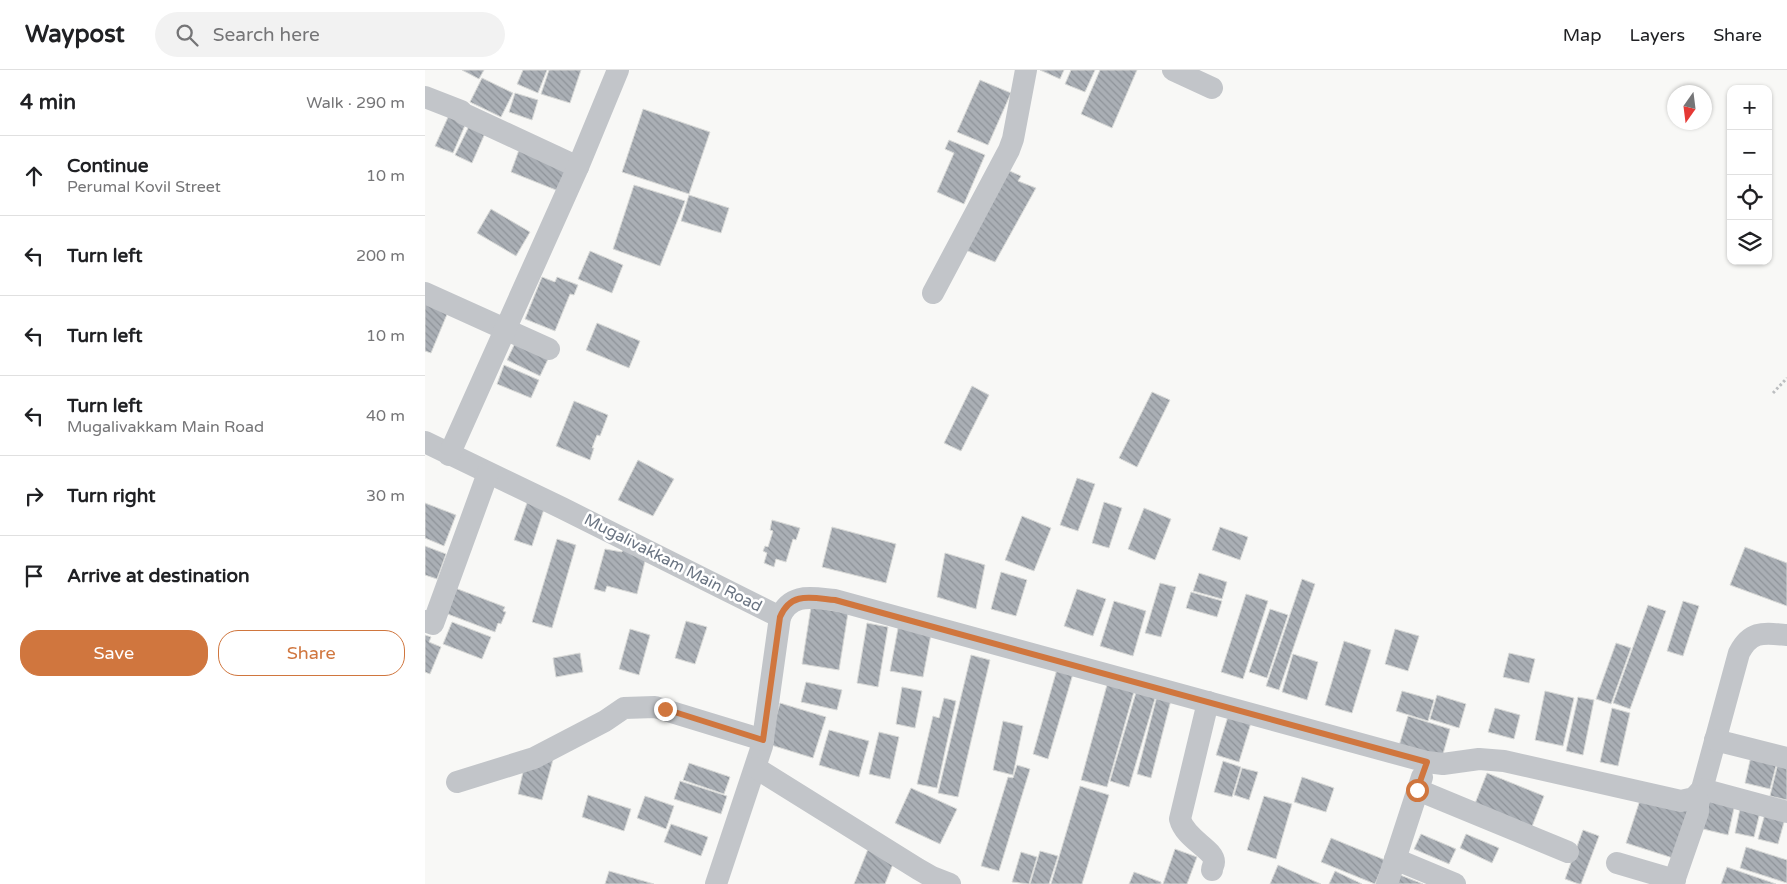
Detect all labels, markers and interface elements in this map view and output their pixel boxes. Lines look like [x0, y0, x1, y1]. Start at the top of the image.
search box [155, 12, 505, 57]
text: Waypost [25, 20, 125, 49]
icon: search [173, 21, 201, 49]
text: Search here [213, 24, 320, 46]
text: Map [1563, 24, 1602, 46]
text: Layers [1630, 24, 1685, 46]
text: Share [1713, 24, 1762, 46]
north arrow [1667, 85, 1712, 130]
map controls [1727, 85, 1772, 265]
button: + [1727, 85, 1772, 130]
text: 4 min [20, 90, 76, 115]
text: Walk · 290 m [306, 93, 405, 113]
button: − [1727, 130, 1772, 175]
text: Continue [67, 155, 149, 177]
icon: ahead [20, 162, 48, 190]
text: 10 m [366, 166, 405, 186]
button: locate [1727, 175, 1772, 220]
text: Perumal Kovil Street [67, 177, 221, 197]
button: layers [1727, 220, 1772, 265]
icon: left [20, 242, 48, 270]
text: Turn left [67, 245, 143, 267]
text: 200 m [356, 246, 405, 266]
icon: left [20, 322, 48, 350]
text: Turn left [67, 325, 143, 347]
text: 10 m [366, 326, 405, 346]
text: Turn left [67, 395, 143, 417]
icon: left [20, 402, 48, 430]
text: 40 m [366, 406, 405, 426]
text: Mugalivakkam Main Road [67, 417, 264, 437]
icon: right [20, 482, 48, 510]
text: Turn right [67, 485, 155, 507]
text: 30 m [366, 486, 405, 506]
street label: Mugalivakkam Main Road [581, 509, 765, 617]
icon: arrive [20, 562, 48, 590]
text: Arrive at destination [67, 565, 250, 587]
button: Save [20, 630, 208, 676]
button: Share [218, 630, 405, 676]
route end [654, 698, 677, 721]
route start [1406, 779, 1429, 802]

